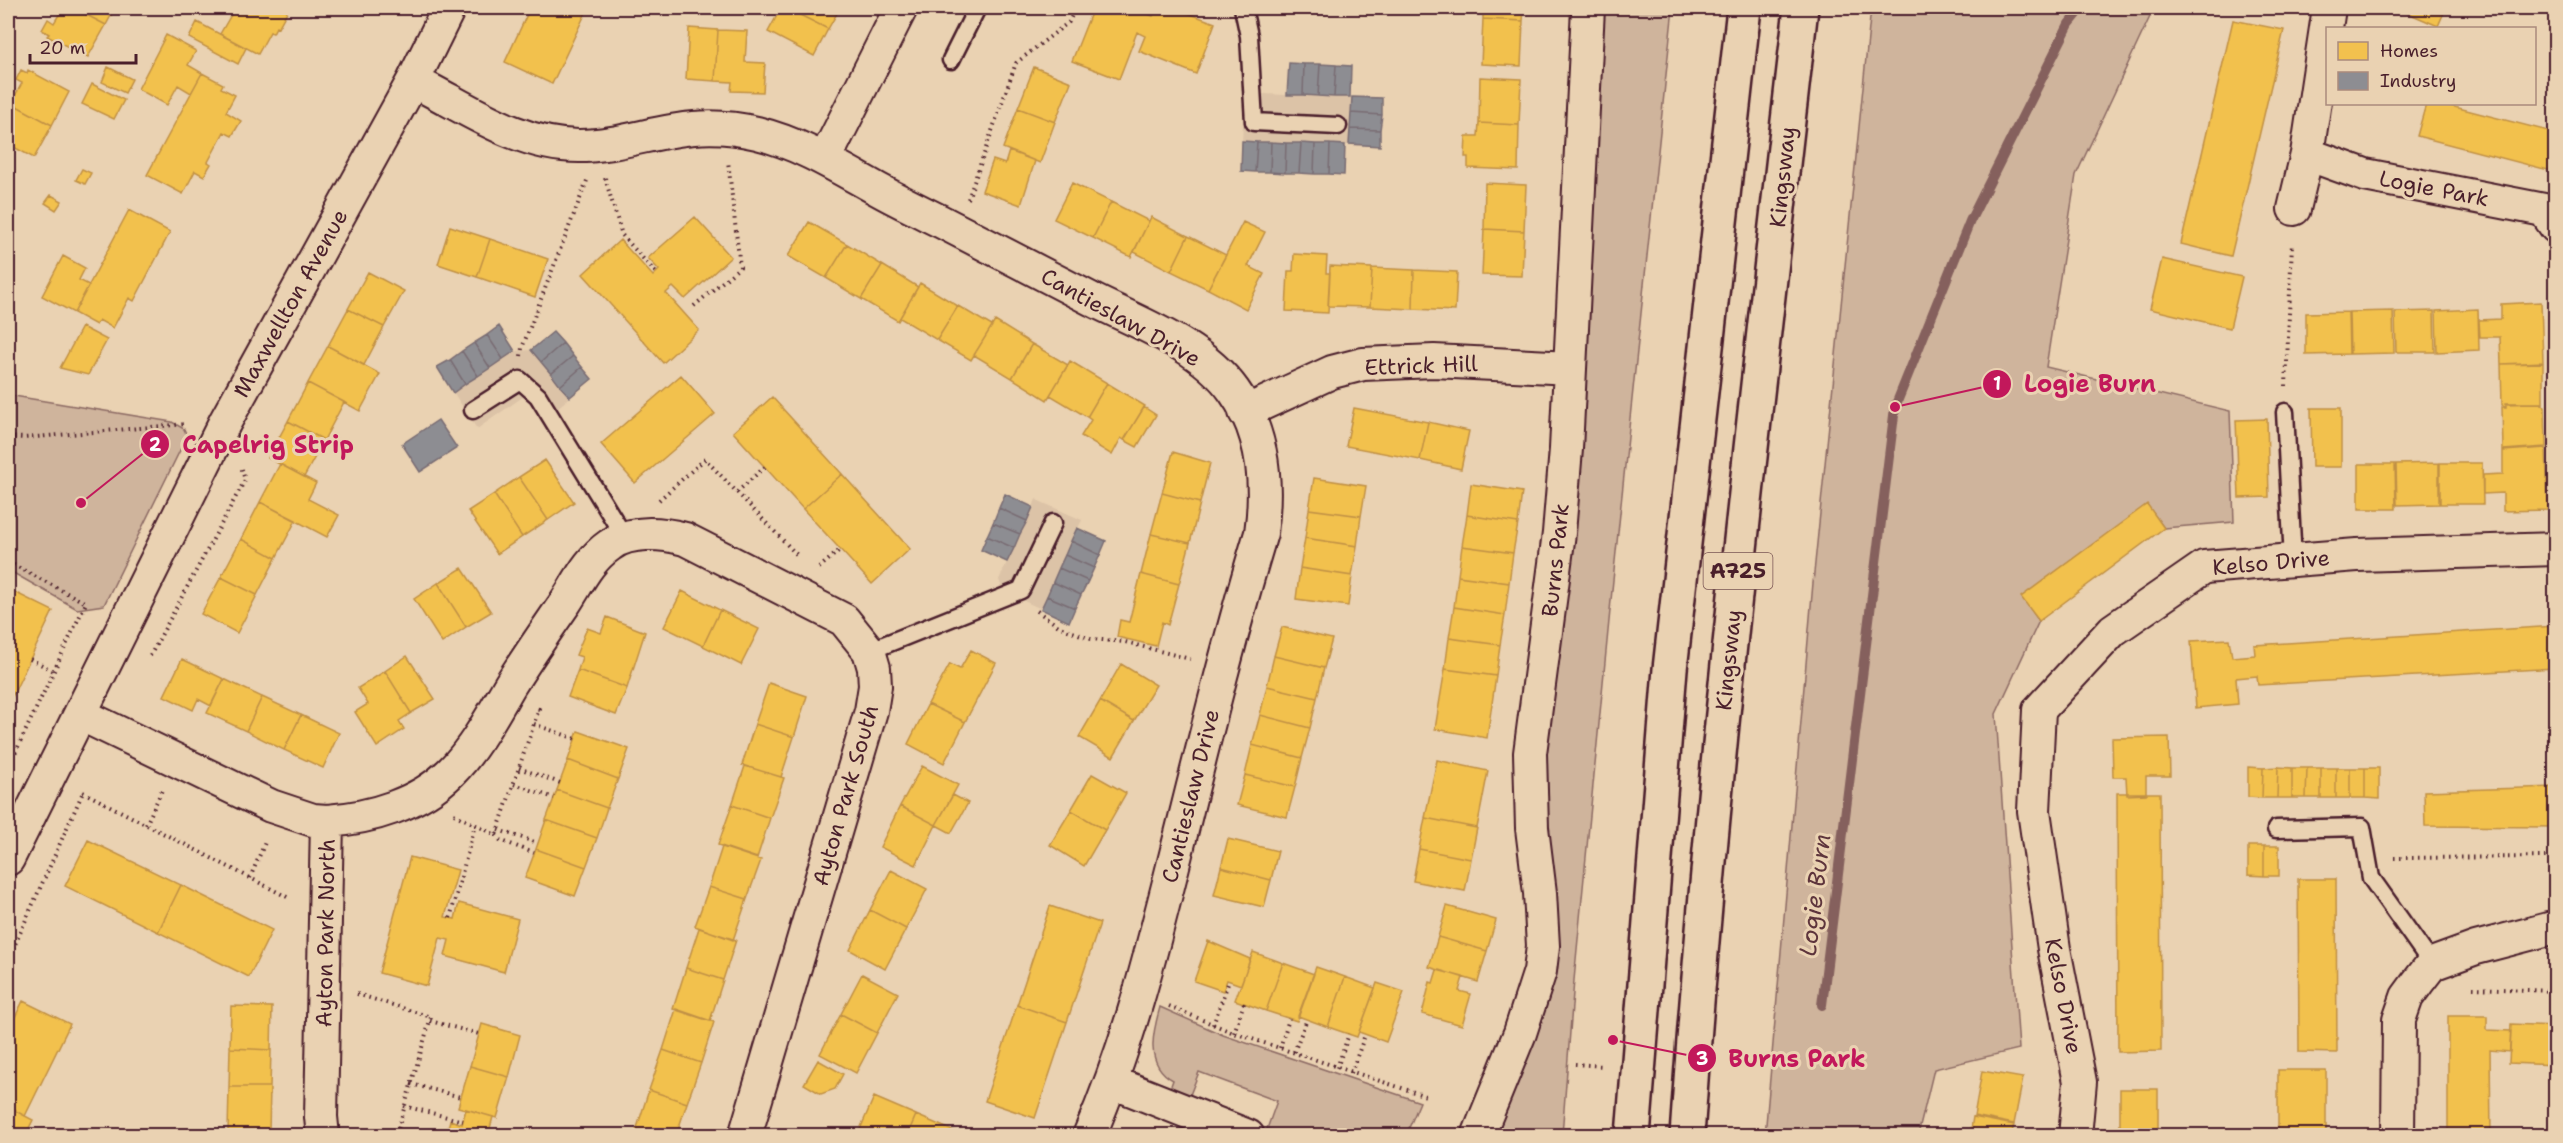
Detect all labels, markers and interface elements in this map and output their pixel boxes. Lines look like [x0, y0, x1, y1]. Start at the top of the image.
scale bar [30, 27, 136, 65]
legend [2326, 27, 2536, 105]
text: 20 m [39, 36, 85, 60]
text: Homes [2380, 39, 2438, 63]
text: Industry [2380, 69, 2456, 93]
street label: Kingsway [1763, 125, 1802, 229]
street label: Logie Park [2377, 164, 2491, 213]
street label: Maxwellton Avenue [227, 204, 354, 403]
street label: Cantieslaw Drive [1036, 262, 1206, 373]
street label: Ettrick Hill [1364, 349, 1478, 382]
callout: Logie Burn [1982, 363, 2168, 405]
text: Logie Burn [2024, 368, 2156, 400]
text: 1 [1993, 372, 2001, 396]
callout: Capelrig Strip [140, 423, 366, 465]
text: Capelrig Strip [182, 429, 354, 461]
text: 2 [149, 433, 162, 457]
street label: Burns Park [1535, 502, 1576, 618]
street label: Kelso Drive [2211, 543, 2331, 582]
road number: A725 [1704, 553, 1772, 589]
street label: Kingsway [1709, 608, 1748, 712]
street label: Ayton Park South [806, 701, 885, 889]
street label: Cantieslaw Drive [1155, 706, 1226, 886]
water label: Logie Burn [1792, 832, 1838, 958]
street label: Ayton Park North [309, 838, 342, 1028]
street label: Kelso Drive [2038, 936, 2089, 1057]
callout: Burns Park [1687, 1037, 1878, 1079]
text: Burns Park [1728, 1043, 1866, 1075]
text: 3 [1696, 1047, 1708, 1071]

